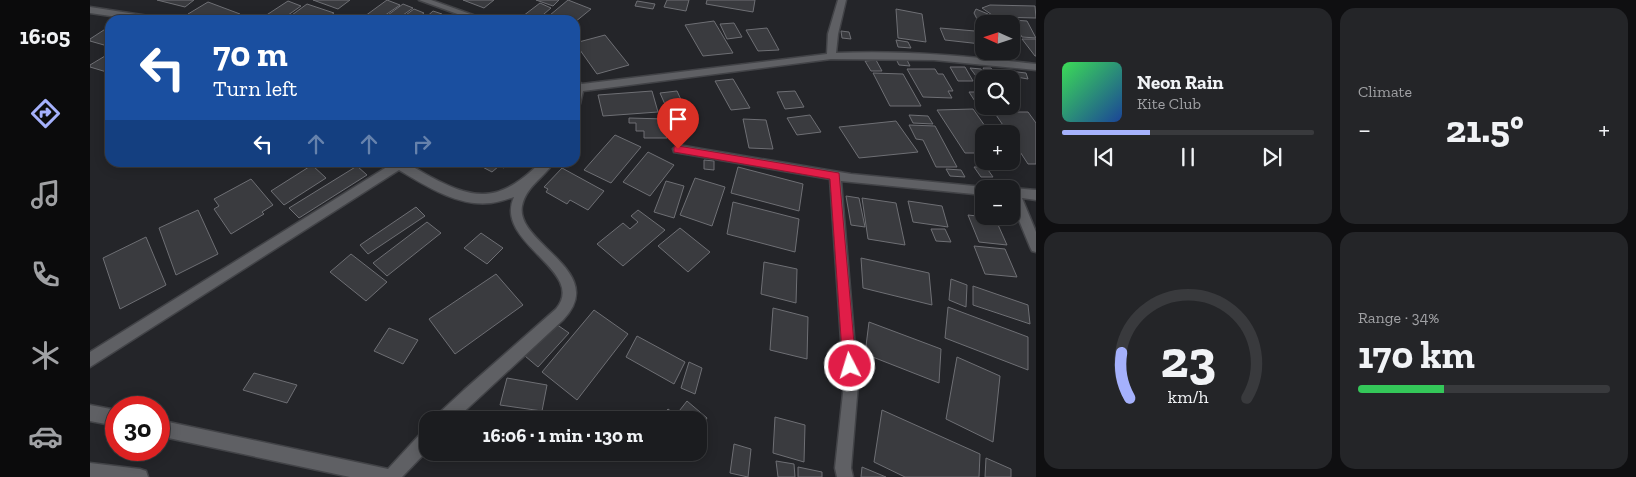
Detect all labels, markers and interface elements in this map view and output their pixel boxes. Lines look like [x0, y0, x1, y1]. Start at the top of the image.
north arrow [975, 15, 1020, 60]
map controls [975, 15, 1020, 225]
text: 16:05 [20, 23, 70, 50]
text: 70 m [213, 33, 288, 75]
icon: left [130, 35, 195, 100]
button: search [975, 70, 1020, 115]
text: Neon Rain [1137, 71, 1224, 94]
text: Turn left [213, 75, 297, 102]
text: Climate [1358, 82, 1412, 101]
text: Kite Club [1137, 94, 1201, 113]
icon: directions [28, 96, 63, 131]
pin [657, 98, 699, 149]
icon: arrive [664, 105, 692, 133]
text: 21.5° [1446, 106, 1524, 152]
text: − [1358, 113, 1371, 146]
text: + [1598, 113, 1610, 146]
button: + [975, 125, 1020, 170]
icon: left [249, 130, 277, 158]
icon: ahead [302, 130, 330, 158]
icon: ahead [355, 130, 383, 158]
icon: right [408, 130, 436, 158]
icon: previous [1090, 143, 1118, 171]
icon: pause [1174, 143, 1202, 171]
icon: next [1258, 143, 1286, 171]
icon: music [28, 177, 63, 212]
button: − [975, 180, 1020, 225]
icon: phone [28, 257, 63, 292]
text: Range · 34% [1358, 308, 1439, 327]
text: 23 [1160, 328, 1216, 390]
text: 170 km [1358, 332, 1475, 378]
icon: climate [28, 338, 63, 373]
position arrow [823, 339, 875, 391]
text: km/h [1168, 386, 1208, 408]
speed limit sign: 30 [105, 396, 170, 461]
icon: car [28, 419, 63, 454]
text: 16:06 · 1 min · 130 m [483, 424, 643, 447]

